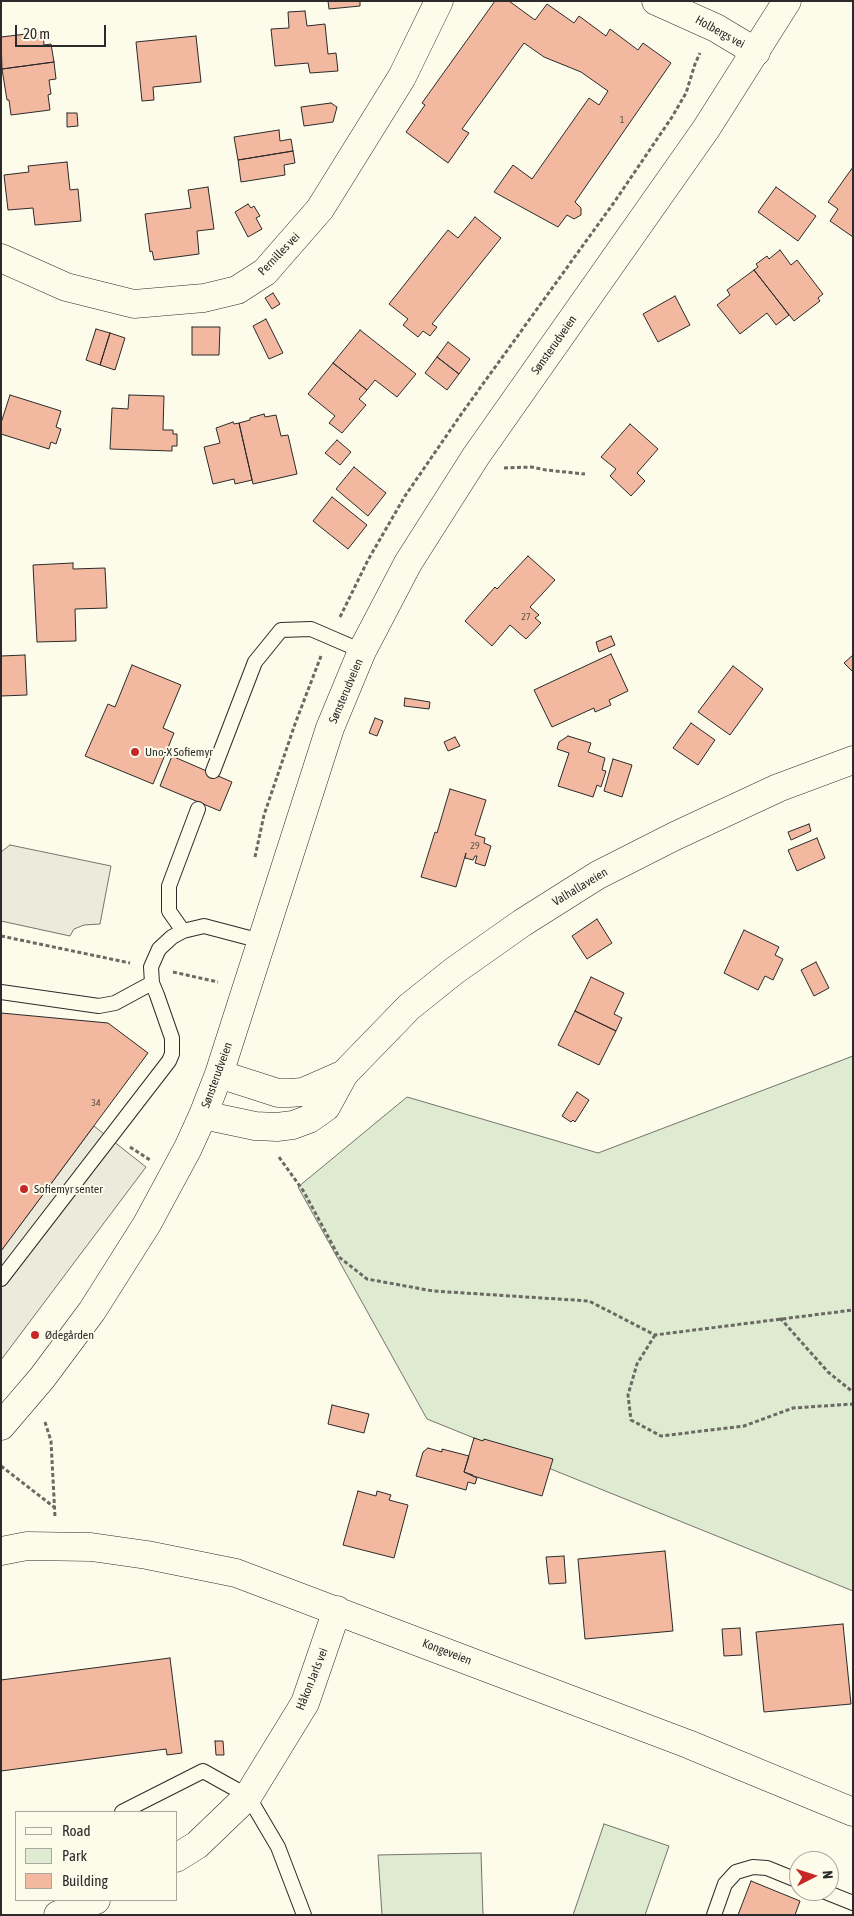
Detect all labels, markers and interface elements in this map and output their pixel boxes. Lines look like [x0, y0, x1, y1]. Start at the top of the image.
street label: Holbergs vei [693, 13, 747, 51]
scale bar [18, 15, 109, 47]
text: 20 m [23, 25, 50, 42]
house number: 1 [620, 114, 624, 126]
street label: Pernilles vei [255, 230, 303, 278]
street label: Sønsterudveien [528, 313, 580, 377]
house number: 27 [521, 611, 531, 623]
street label: Sønsterudveien [326, 657, 366, 725]
place label: Uno-X Sofiemyr [145, 745, 213, 759]
marker: Uno-X Sofiemyr [129, 746, 141, 758]
house number: 29 [470, 840, 480, 852]
street label: Valhallaveien [550, 865, 610, 909]
street label: Sønsterudveien [198, 1040, 236, 1110]
house number: 34 [91, 1097, 101, 1109]
place label: Sofiemyr senter [34, 1182, 103, 1196]
marker: Sofiemyr senter [18, 1183, 30, 1195]
place label: Ødegården [45, 1328, 94, 1342]
marker: Ødegården [29, 1329, 41, 1341]
street label: Kongeveien [420, 1636, 474, 1668]
street label: Håkon Jarls vei [293, 1646, 331, 1712]
legend [15, 1811, 178, 1901]
text: Road [62, 1822, 91, 1839]
text: Park [62, 1847, 87, 1864]
north arrow [789, 1851, 839, 1901]
text: N [820, 1870, 836, 1880]
text: Building [62, 1872, 108, 1889]

